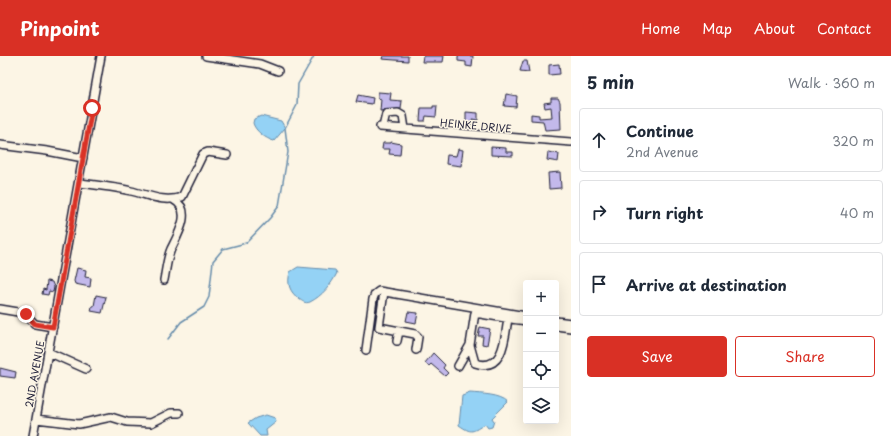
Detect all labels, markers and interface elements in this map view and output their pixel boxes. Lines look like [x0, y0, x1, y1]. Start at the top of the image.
text: Pinpoint [20, 14, 100, 42]
text: Home [641, 18, 680, 39]
text: Map [702, 18, 732, 39]
text: About [754, 18, 795, 39]
text: Contact [817, 18, 871, 39]
text: 5 min [587, 69, 634, 95]
text: Walk · 360 m [788, 73, 875, 92]
route start [83, 99, 101, 117]
street label: HEINKE DRIVE [440, 114, 512, 136]
text: Continue [626, 119, 694, 142]
icon: ahead [588, 129, 610, 151]
text: 320 m [832, 131, 874, 150]
text: 2nd Avenue [626, 142, 699, 161]
icon: right [588, 201, 610, 223]
text: Turn right [626, 201, 703, 224]
text: 40 m [840, 203, 874, 222]
icon: arrive [588, 273, 610, 295]
text: Arrive at destination [626, 273, 787, 296]
map controls [523, 280, 559, 424]
button: + [523, 280, 559, 316]
route end [17, 305, 35, 323]
button: − [523, 316, 559, 352]
button: Save [587, 336, 727, 377]
button: Share [735, 336, 875, 377]
street label: 2ND AVENUE [21, 339, 47, 409]
button: locate [523, 352, 559, 388]
button: layers [523, 388, 559, 424]

